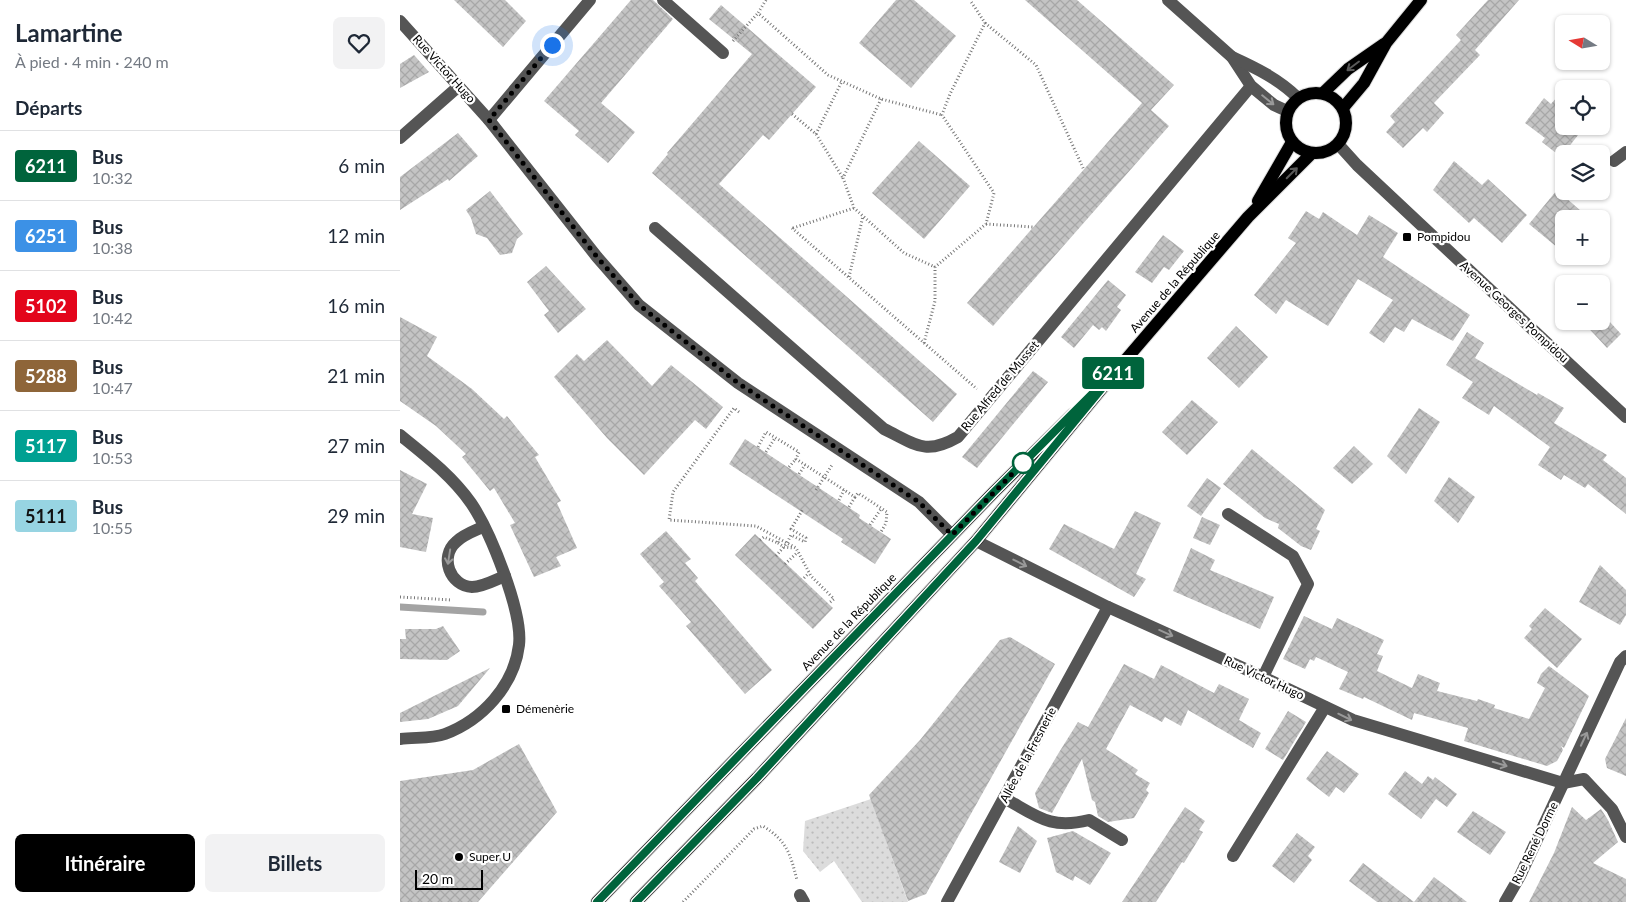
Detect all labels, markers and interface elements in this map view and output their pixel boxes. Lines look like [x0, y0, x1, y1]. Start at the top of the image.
north arrow [1555, 15, 1610, 70]
map controls [1555, 15, 1610, 330]
button: heart [333, 17, 385, 69]
text: Lamartine [15, 18, 123, 47]
street label: Rue Victor Hugo [410, 31, 479, 106]
your location [540, 33, 565, 58]
text: À pied · 4 min · 240 m [15, 52, 169, 71]
one-way arrow [1346, 61, 1360, 71]
button: locate [1555, 80, 1610, 135]
one-way arrow [1262, 95, 1275, 106]
text: Départs [15, 96, 82, 119]
text: Bus [92, 145, 123, 168]
button: layers [1555, 145, 1610, 200]
text: 6 min [338, 154, 385, 177]
text: 6211 [25, 155, 67, 177]
one-way arrow [1286, 167, 1298, 179]
text: 10:32 [92, 168, 133, 187]
button: + [1555, 210, 1610, 265]
text: Bus [92, 215, 123, 238]
text: 12 min [327, 224, 385, 247]
text: 6251 [25, 225, 67, 247]
street label: Avenue de la République [1126, 228, 1223, 336]
place label: Pompidou [1417, 229, 1470, 244]
marker: Pompidou [1401, 231, 1413, 243]
text: 10:38 [92, 238, 133, 257]
street label: Avenue Georges Pompidou [1457, 257, 1572, 366]
button: − [1555, 275, 1610, 330]
text: Bus [92, 285, 123, 308]
text: 16 min [327, 294, 385, 317]
text: 5102 [25, 295, 67, 317]
text: 10:42 [92, 308, 133, 327]
street label: Rue Alfred de Musset [957, 337, 1042, 434]
text: Bus [92, 355, 123, 378]
line badge: 6211 [1078, 357, 1148, 389]
text: 6211 [1092, 362, 1134, 384]
text: 21 min [327, 364, 385, 387]
text: 5288 [25, 365, 67, 387]
text: 10:47 [92, 378, 133, 397]
text: Bus [92, 425, 123, 448]
text: 27 min [327, 434, 385, 457]
text: 5117 [25, 435, 67, 457]
text: 10:53 [92, 448, 133, 467]
unlabelled marker [1012, 452, 1034, 474]
text: Bus [92, 495, 123, 518]
text: 29 min [327, 504, 385, 527]
text: 5111 [25, 505, 67, 527]
text: 10:55 [92, 518, 133, 537]
one-way arrow [444, 549, 454, 565]
one-way arrow [1012, 559, 1027, 568]
street label: Avenue de la République [798, 570, 899, 674]
one-way arrow [1158, 629, 1173, 638]
street label: Rue Victor Hugo [1222, 652, 1307, 703]
place label: Démenèrie [516, 701, 574, 716]
marker: Démenèrie [500, 703, 512, 715]
street label: Allée de la Fresnerie [996, 704, 1059, 805]
one-way arrow [1337, 713, 1352, 722]
one-way arrow [1579, 732, 1589, 747]
one-way arrow [1492, 760, 1508, 770]
street label: Rue René Dorme [1508, 799, 1561, 886]
button: Itinéraire [15, 834, 195, 892]
button: Billets [205, 834, 385, 892]
place label: Super U [469, 849, 511, 864]
marker: Super U [453, 851, 465, 863]
scale bar [415, 867, 482, 890]
text: 20 m [422, 870, 453, 887]

